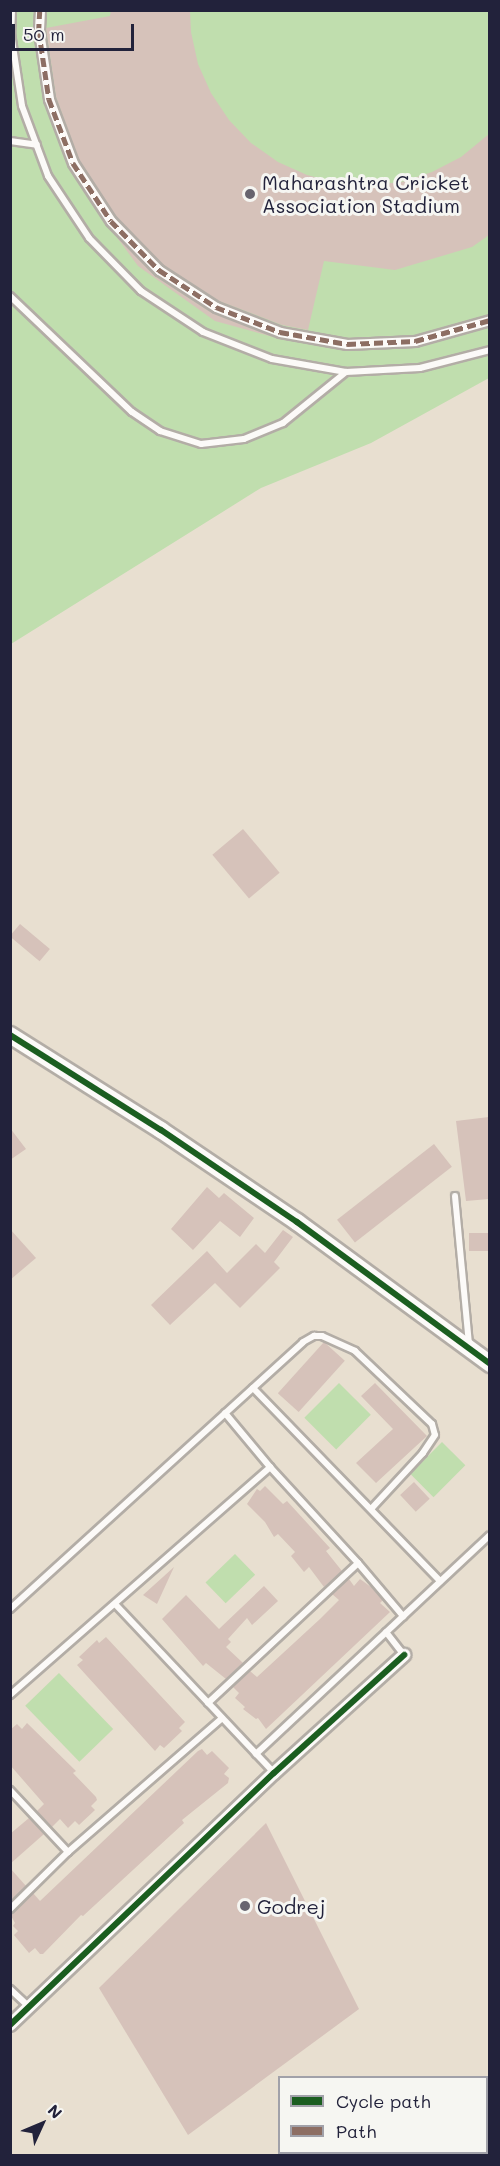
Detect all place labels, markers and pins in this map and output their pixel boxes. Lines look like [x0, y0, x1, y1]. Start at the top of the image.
place label: Maharashtra Cricket Association Stadium [262, 170, 469, 217]
marker: Maharashtra Cricket Association Stadium [243, 187, 257, 201]
place label: Godrej [257, 1894, 325, 1918]
marker: Godrej [238, 1899, 252, 1913]

